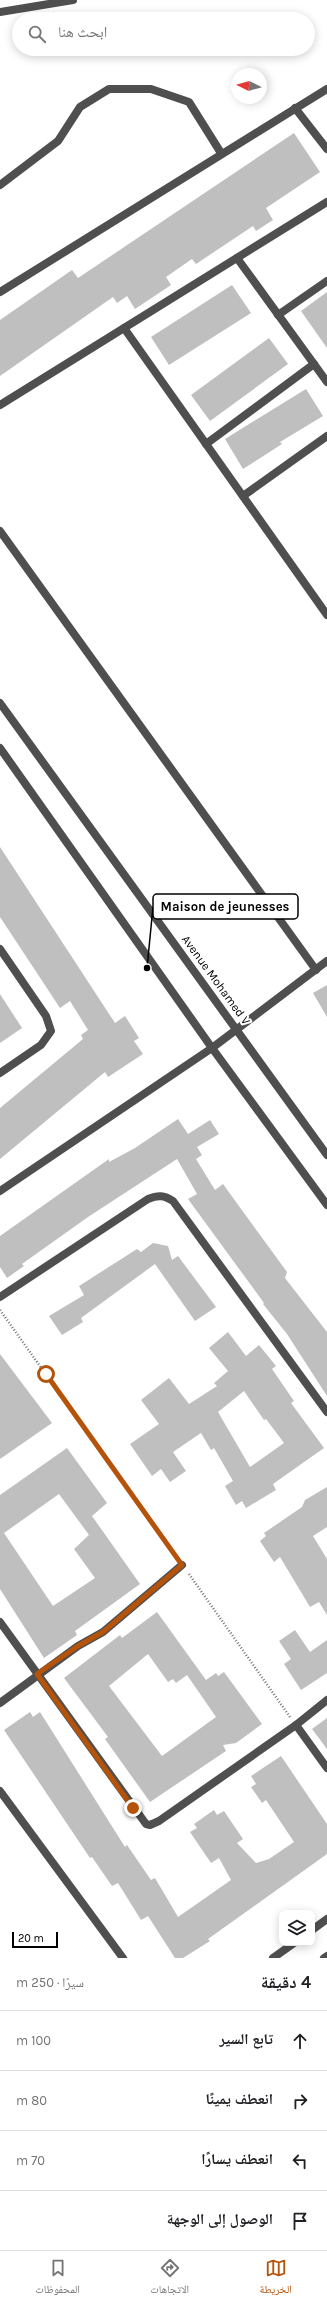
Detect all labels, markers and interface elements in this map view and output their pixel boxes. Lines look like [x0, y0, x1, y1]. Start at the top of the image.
search box [12, 12, 315, 56]
icon: search [26, 23, 48, 45]
text: ابحث هنا [58, 23, 107, 41]
north arrow [231, 68, 267, 104]
callout: Maison de jeunesses [153, 894, 298, 919]
text: Maison de jeunesses [161, 899, 290, 914]
street label: Avenue Mohamed V [179, 933, 253, 1028]
route start [37, 1365, 55, 1383]
route end [124, 1799, 142, 1817]
map controls [279, 1910, 315, 1946]
button: layers [279, 1910, 315, 1946]
scale bar [12, 1930, 58, 1949]
text: 20 m [18, 1932, 44, 1945]
text: 4 دقيقة [261, 1972, 311, 1992]
text: سيرًا · 250 m [16, 1975, 84, 1990]
text: تابع السير [219, 2030, 273, 2048]
icon: ahead [289, 2030, 311, 2052]
text: 100 m [16, 2033, 51, 2048]
text: انعطف يمينًا [206, 2090, 273, 2108]
icon: right [289, 2090, 311, 2112]
text: 80 m [16, 2093, 47, 2108]
text: انعطف يسارًا [201, 2150, 273, 2168]
icon: left [289, 2150, 311, 2172]
text: 70 m [16, 2153, 45, 2168]
text: الوصول إلى الوجهة [167, 2210, 273, 2228]
icon: arrive [289, 2210, 311, 2232]
tab: المحفوظات [35, 2257, 80, 2300]
tab: الاتجاهات [150, 2257, 189, 2300]
tab: الخريطة [259, 2257, 292, 2300]

